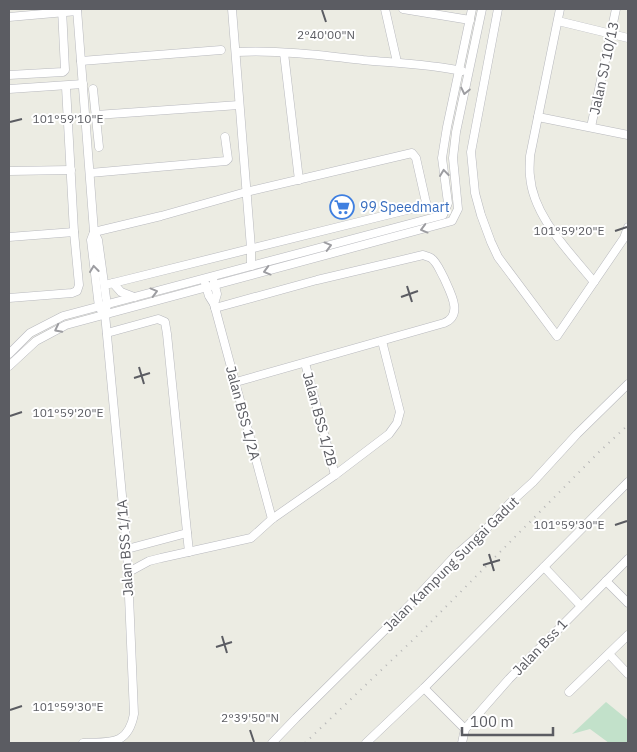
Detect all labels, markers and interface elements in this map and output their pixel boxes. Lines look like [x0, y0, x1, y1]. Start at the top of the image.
street label: Jalan SJ 10/13 [585, 20, 623, 116]
text: 2°40'00"N [297, 27, 355, 42]
one-way arrow [460, 86, 471, 95]
text: 101°59'10"E [33, 111, 103, 126]
one-way arrow [439, 169, 450, 177]
supermarket icon: 99 Speedmart [329, 194, 355, 220]
place label: 99 Speedmart [360, 198, 450, 216]
one-way arrow [420, 223, 428, 233]
text: 101°59'20"E [534, 223, 604, 238]
one-way arrow [323, 241, 331, 251]
one-way arrow [89, 265, 100, 273]
one-way arrow [263, 265, 271, 276]
one-way arrow [149, 287, 158, 298]
one-way arrow [55, 323, 64, 333]
street label: Jalan BSS 1/2A [222, 364, 264, 462]
street label: Jalan BSS 1/2B [299, 370, 341, 468]
text: 101°59'20"E [33, 405, 103, 420]
street label: Jalan Kampung Sungai Gadut [380, 492, 523, 635]
street label: Jalan BSS 1/1A [113, 499, 137, 597]
text: 101°59'30"E [534, 517, 604, 532]
street label: Jalan Bss 1 [509, 615, 571, 679]
text: 101°59'30"E [33, 699, 103, 714]
scale bar [462, 704, 553, 736]
text: 2°39'50"N [221, 710, 279, 725]
text: 100 m [470, 712, 514, 731]

